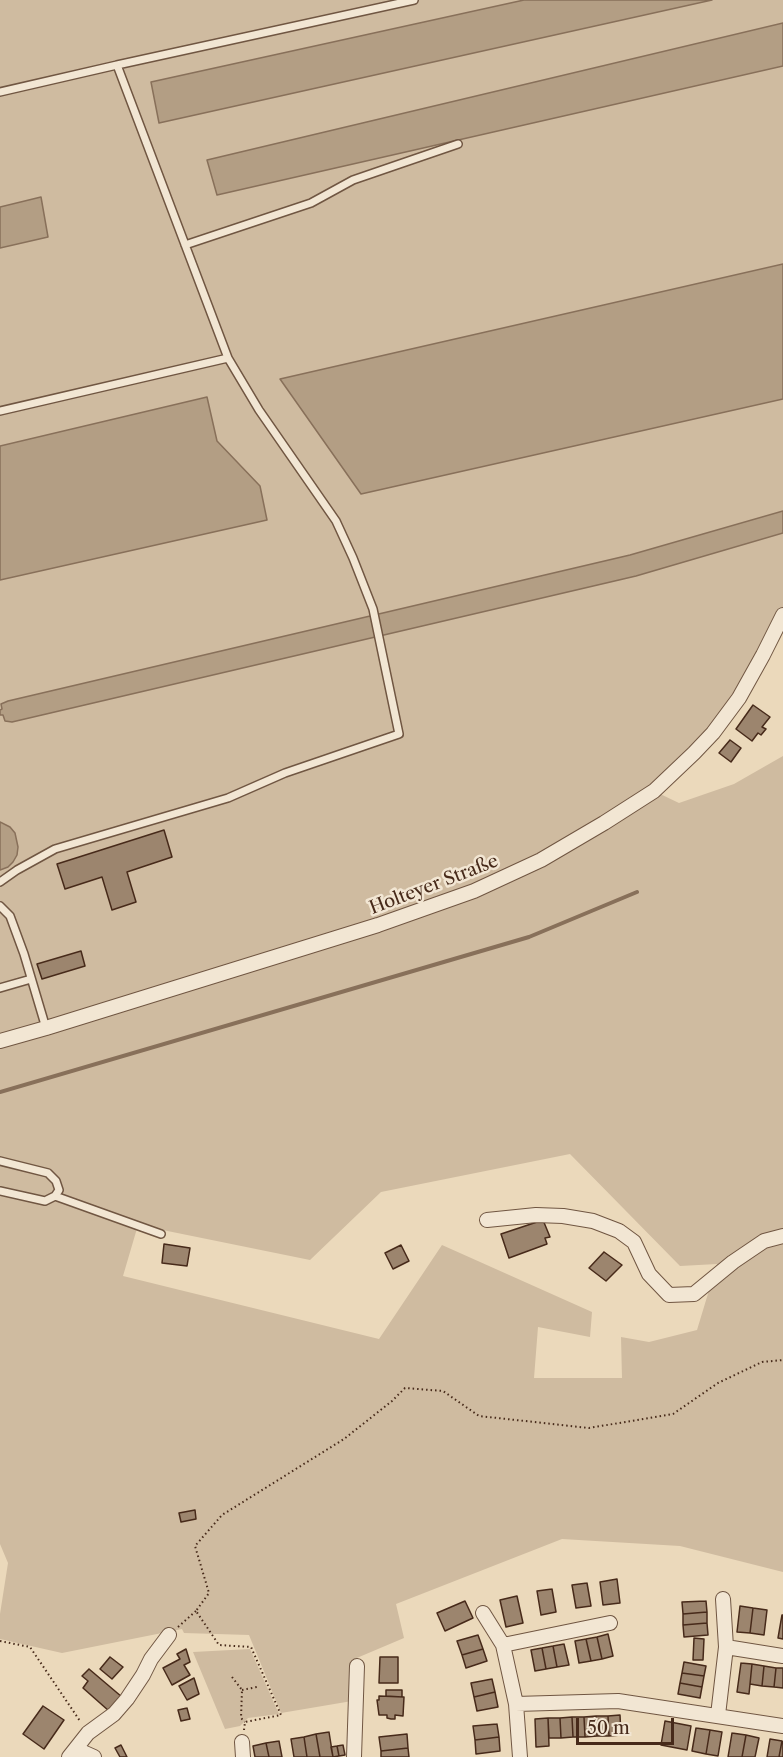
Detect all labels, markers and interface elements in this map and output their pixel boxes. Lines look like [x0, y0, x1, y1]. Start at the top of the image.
street label: Holteyer Straße [367, 851, 501, 919]
scale bar [579, 1706, 676, 1744]
text: 50 m [587, 1717, 630, 1739]

